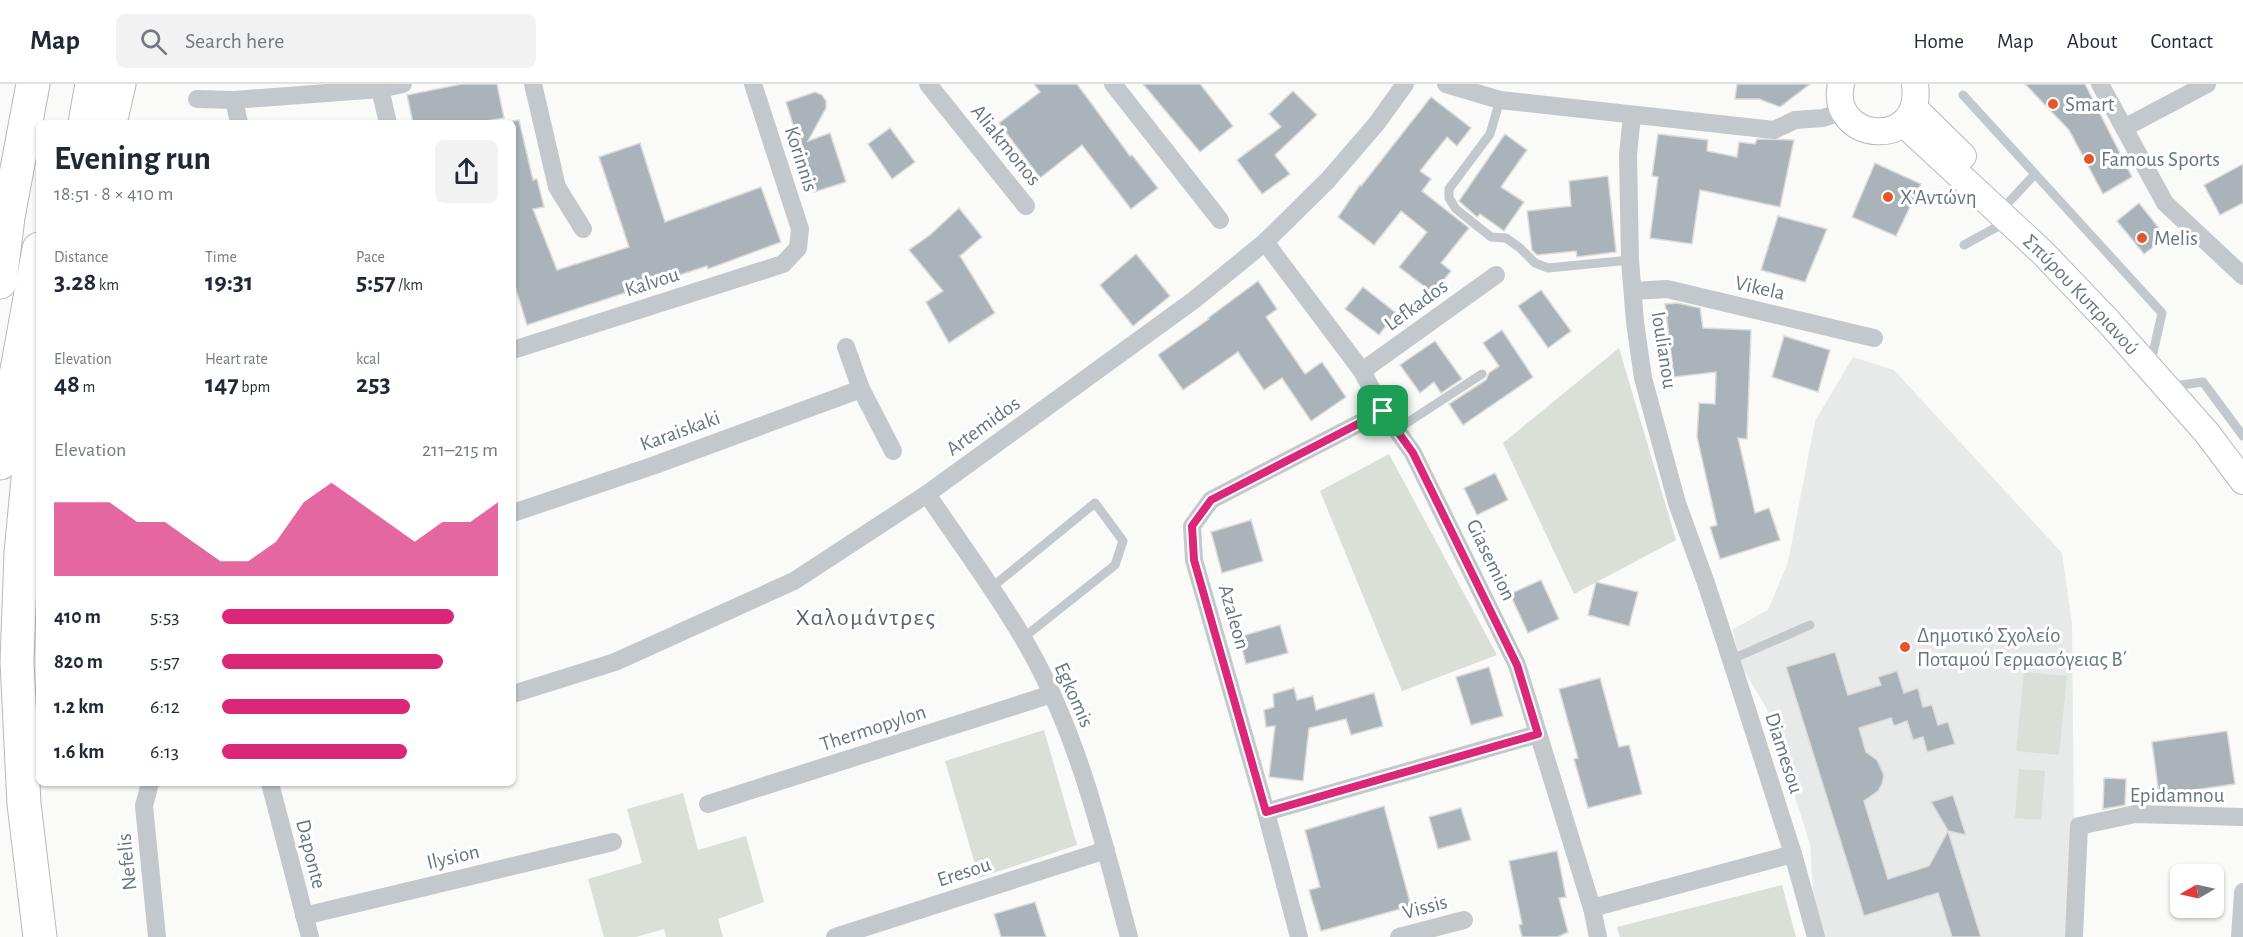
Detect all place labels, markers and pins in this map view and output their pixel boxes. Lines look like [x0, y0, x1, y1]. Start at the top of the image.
place label: Smart [2065, 94, 2115, 115]
marker: Smart [2046, 97, 2060, 111]
place label: Famous Sports [2101, 149, 2220, 170]
marker: Famous Sports [2082, 152, 2096, 166]
place label: Χ'Αντώνη [1900, 187, 1977, 208]
marker: Χ'Αντώνη [1881, 190, 1895, 204]
place label: Melis [2154, 228, 2198, 249]
marker: Melis [2135, 231, 2149, 245]
pin [1357, 385, 1408, 436]
place label: Δημοτικό Σχολείο Ποταμού Γερμασόγειας Β΄ [1917, 625, 2127, 670]
marker: Δημοτικό Σχολείο Ποταμού Γερμασόγειας Β΄ [1898, 640, 1912, 654]

